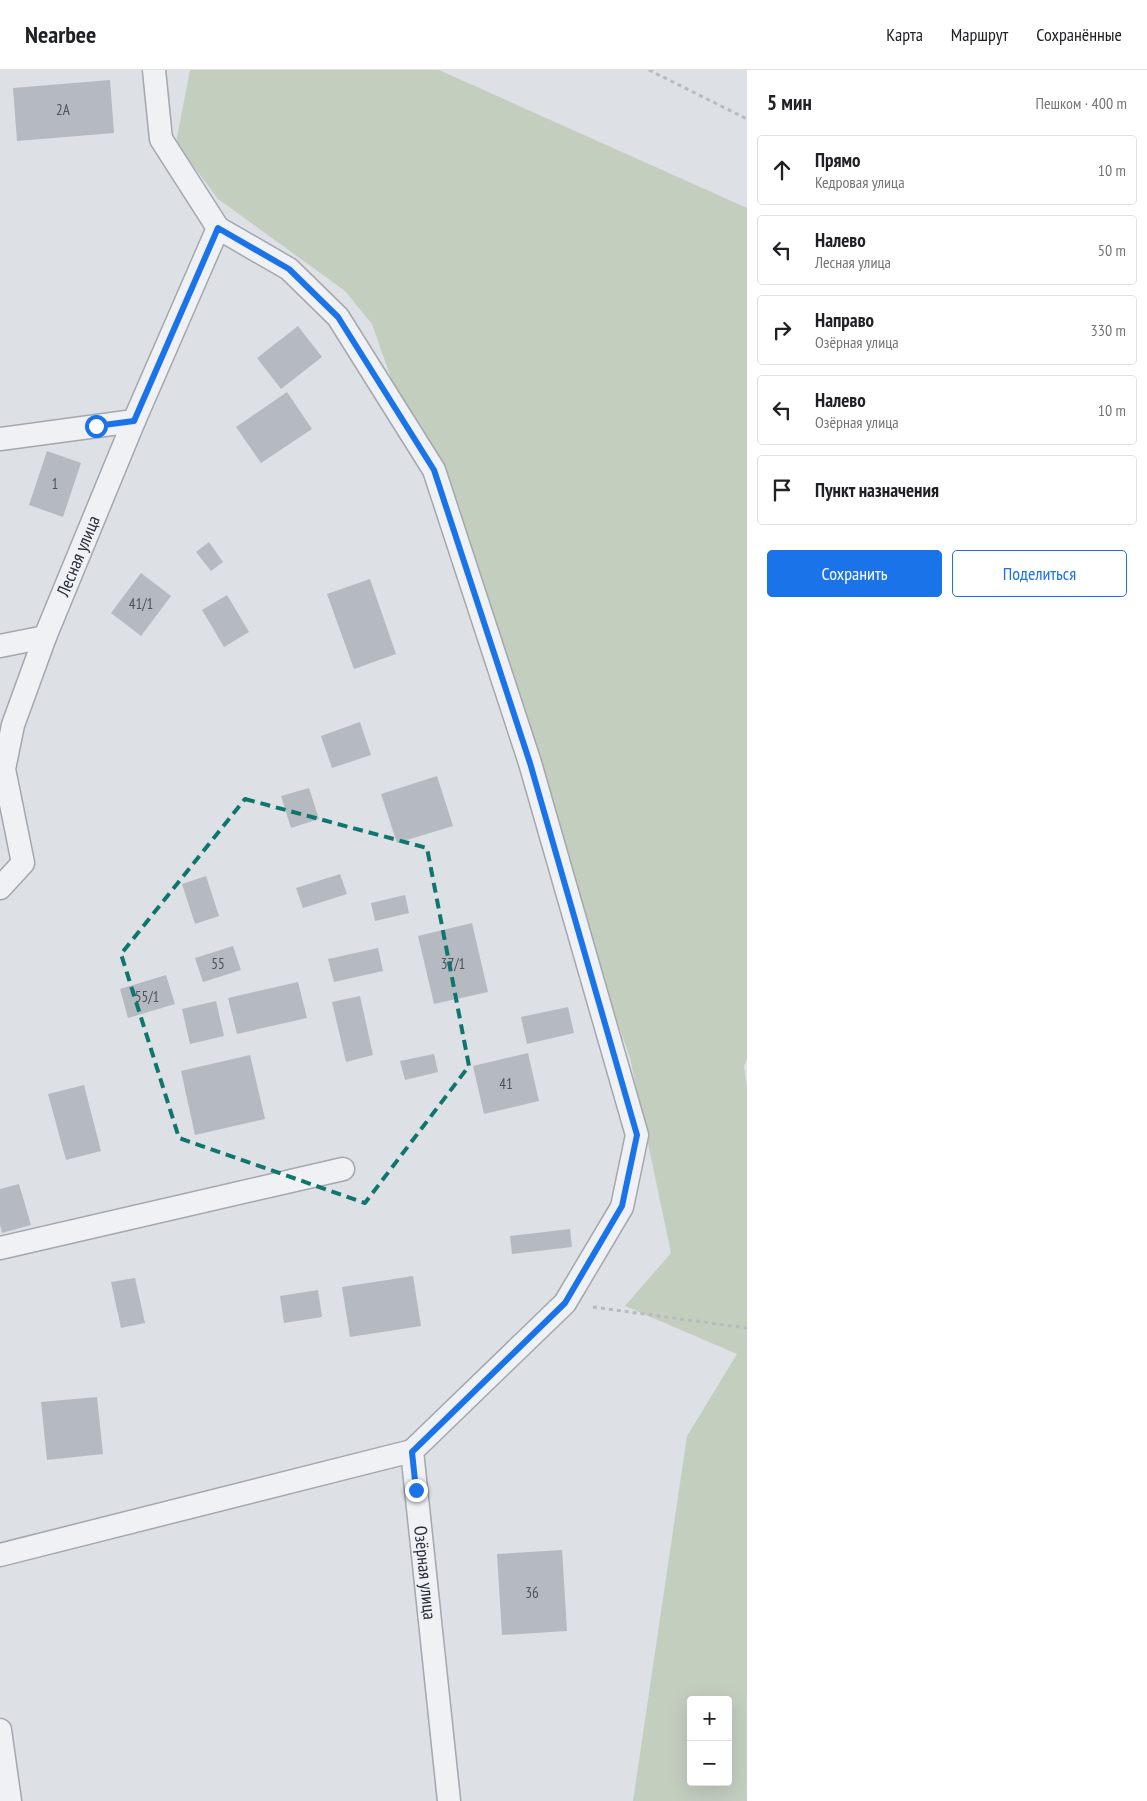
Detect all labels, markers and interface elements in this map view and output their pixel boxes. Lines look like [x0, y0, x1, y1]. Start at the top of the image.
text: Nearbee [25, 19, 96, 50]
text: Карта [886, 23, 923, 46]
text: Маршрут [951, 23, 1008, 46]
text: Сохранённые [1036, 23, 1122, 46]
text: 5 мин [767, 89, 812, 116]
text: Пешком · 400 m [1036, 93, 1127, 113]
house number: 2А [56, 100, 71, 119]
text: Прямо [815, 148, 860, 172]
icon: ahead [768, 156, 796, 184]
text: 10 m [1098, 160, 1126, 180]
text: Кедровая улица [815, 172, 905, 192]
text: Налево [815, 228, 866, 252]
icon: left [768, 236, 796, 264]
text: 50 m [1098, 240, 1126, 260]
text: Лесная улица [815, 252, 891, 272]
text: Направо [815, 308, 874, 332]
icon: right [768, 316, 796, 344]
text: 330 m [1091, 320, 1126, 340]
text: Озёрная улица [815, 332, 899, 352]
text: Налево [815, 388, 866, 412]
icon: left [768, 396, 796, 424]
text: 10 m [1098, 400, 1126, 420]
text: Озёрная улица [815, 412, 899, 432]
route start [85, 415, 108, 438]
house number: 1 [52, 474, 58, 493]
icon: arrive [768, 476, 796, 504]
text: Пункт назначения [815, 478, 939, 502]
street label: Лесная улица [51, 512, 105, 601]
button: Сохранить [767, 550, 942, 597]
button: Поделиться [952, 550, 1127, 597]
house number: 41/1 [129, 594, 153, 613]
house number: 55 [211, 954, 225, 973]
house number: 37/1 [441, 954, 465, 973]
house number: 55/1 [135, 987, 159, 1006]
house number: 41 [499, 1074, 513, 1093]
route end [405, 1479, 428, 1502]
street label: Озёрная улица [409, 1525, 442, 1621]
house number: 36 [525, 1583, 539, 1602]
map controls [687, 1696, 732, 1786]
button: + [687, 1696, 732, 1741]
button: − [687, 1741, 732, 1786]

